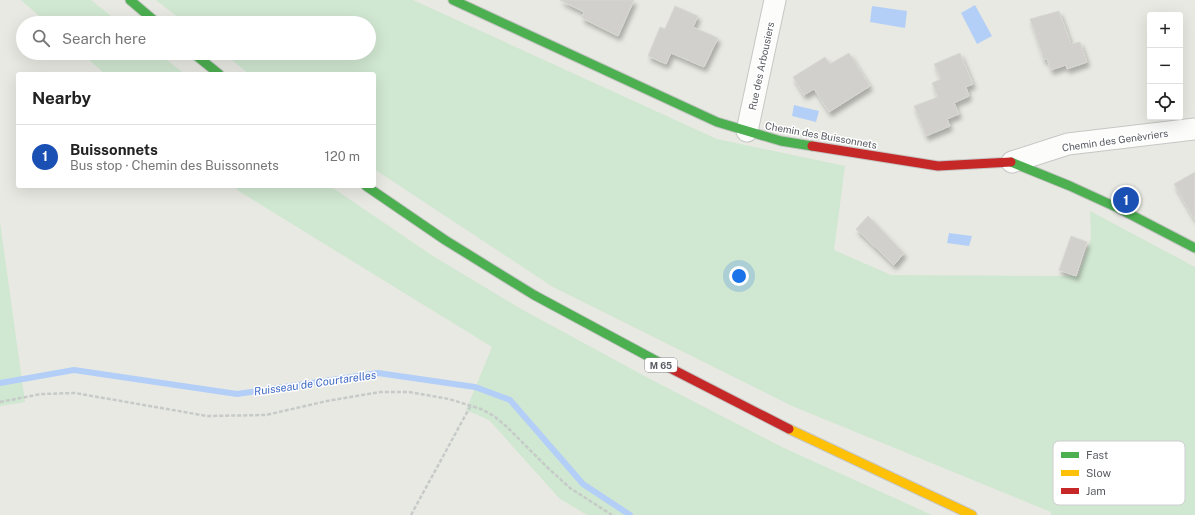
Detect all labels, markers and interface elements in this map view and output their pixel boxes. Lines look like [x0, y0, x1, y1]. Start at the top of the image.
map controls [1147, 12, 1183, 120]
button: + [1147, 12, 1183, 48]
search box [16, 16, 376, 60]
street label: Rue des Arbousiers [746, 21, 776, 111]
icon: search [30, 27, 52, 49]
text: Search here [62, 30, 146, 47]
button: − [1147, 48, 1183, 84]
button: locate [1147, 84, 1183, 120]
text: Nearby [32, 88, 91, 108]
street label: Chemin des Buissonnets [764, 119, 878, 151]
street label: Chemin des Genèvriers [1061, 127, 1169, 153]
text: Buissonnets [70, 141, 158, 158]
text: 1 [42, 149, 48, 164]
text: 120 m [325, 149, 360, 164]
text: Bus stop · Chemin des Buissonnets [70, 158, 279, 173]
pin: 1 [1113, 185, 1139, 215]
your location [729, 266, 749, 286]
road number: M 65 [645, 358, 677, 372]
water label: Ruisseau de Courtarelles [253, 368, 377, 398]
legend [1053, 441, 1185, 505]
text: Fast [1086, 449, 1108, 461]
text: Slow [1086, 467, 1112, 479]
text: Jam [1086, 485, 1106, 497]

